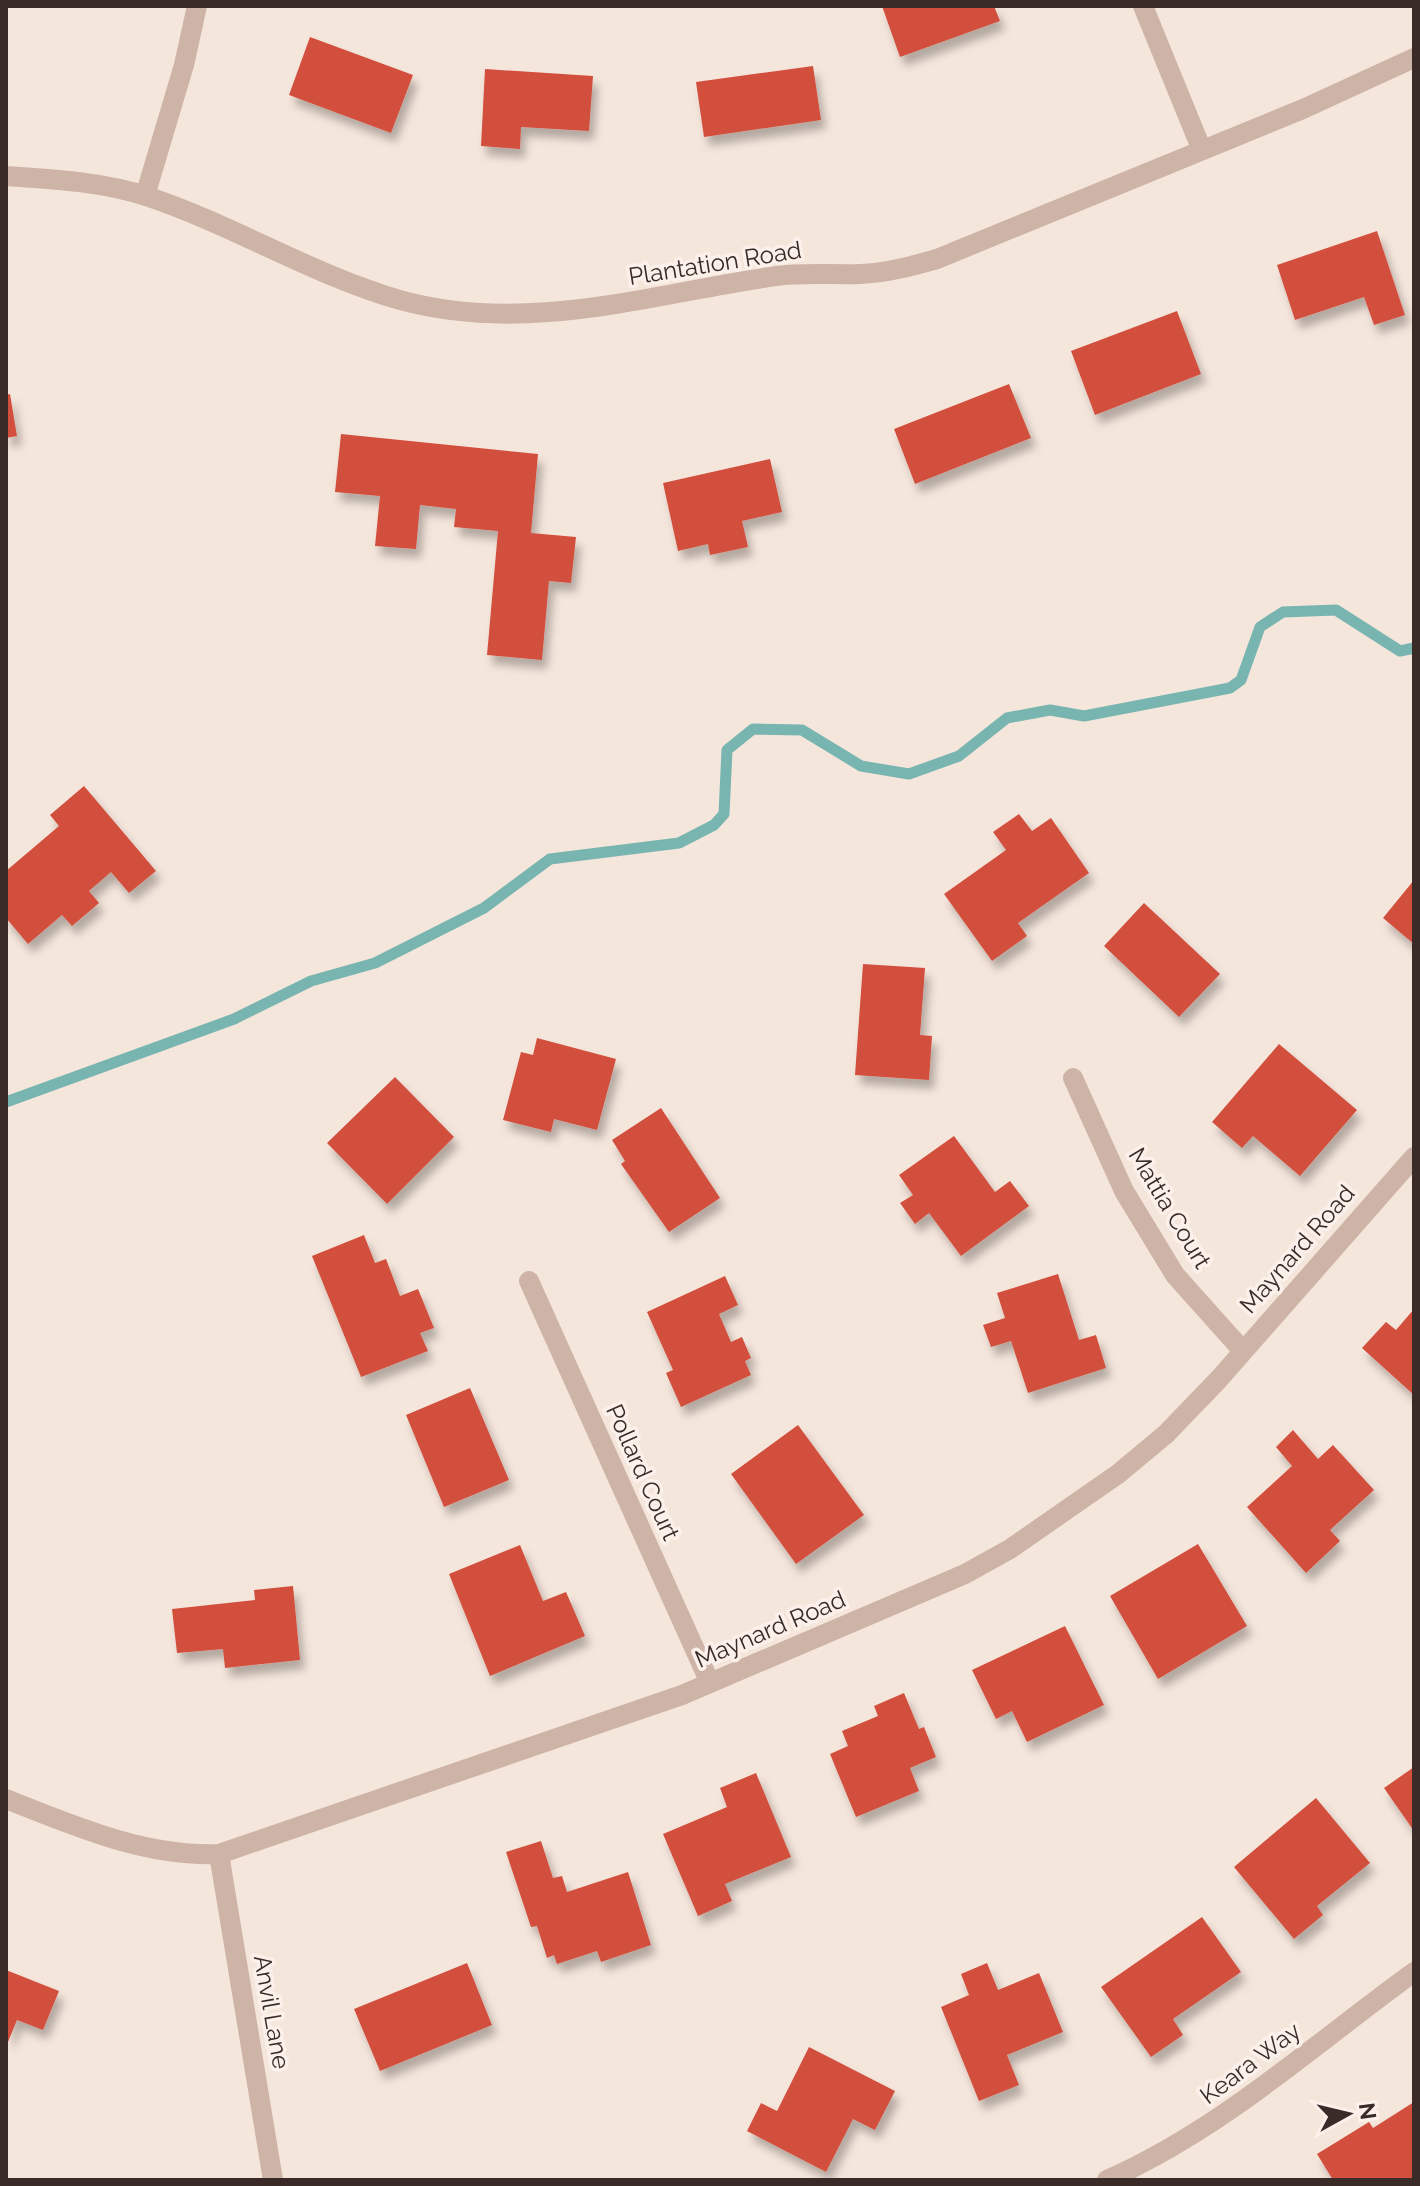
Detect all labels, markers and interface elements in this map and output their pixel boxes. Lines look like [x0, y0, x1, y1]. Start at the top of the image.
street label: Plantation Road [626, 235, 804, 291]
street label: Mattia Court [1123, 1142, 1217, 1274]
street label: Maynard Road [1233, 1179, 1361, 1319]
street label: Pollard Court [600, 1400, 686, 1544]
street label: Maynard Road [690, 1584, 850, 1674]
street label: Anvil Lane [248, 1953, 296, 2071]
street label: Keara Way [1194, 2016, 1306, 2110]
north arrow [1308, 2074, 1388, 2154]
text: N [1354, 2101, 1382, 2121]

